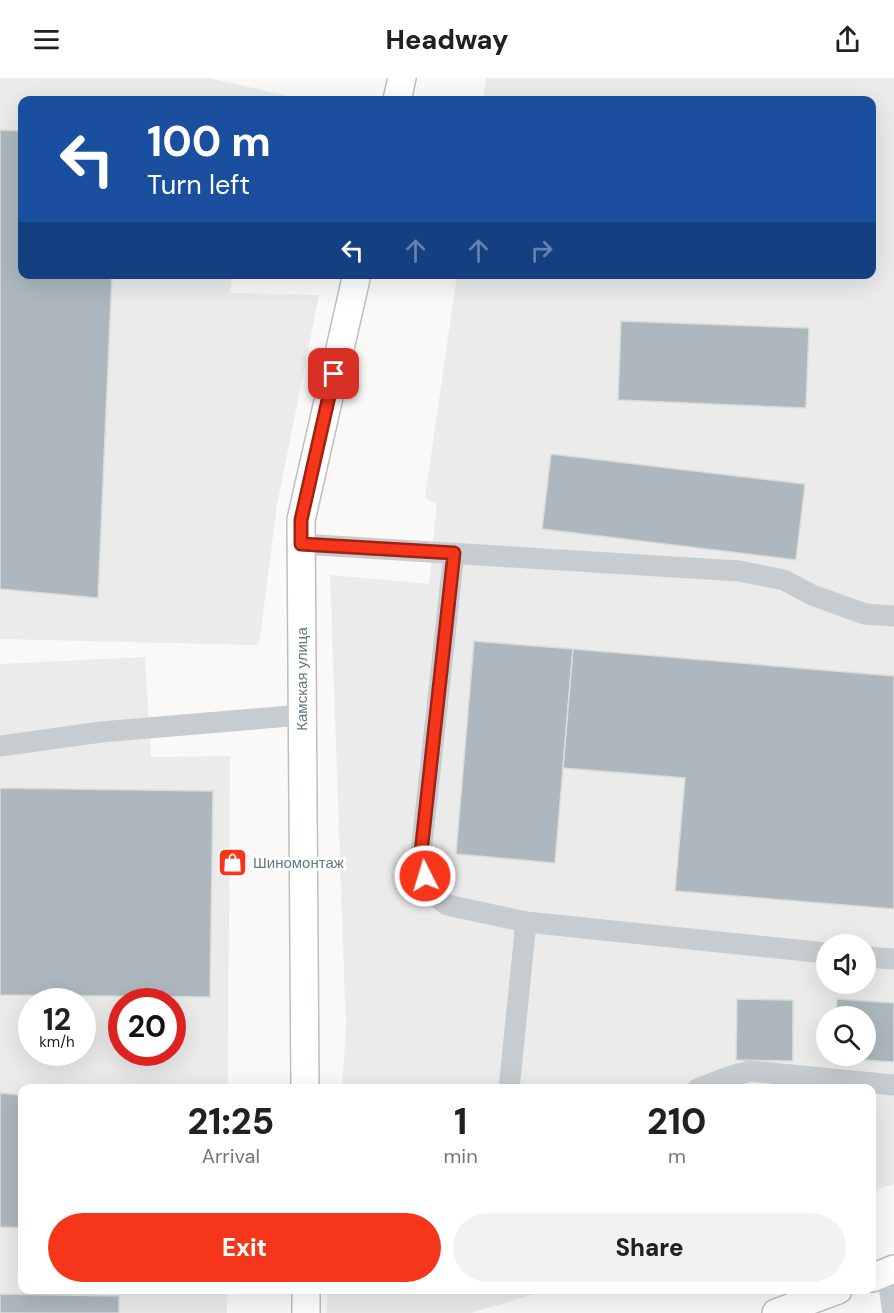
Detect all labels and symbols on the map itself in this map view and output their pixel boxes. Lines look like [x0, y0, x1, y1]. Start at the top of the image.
pin [308, 348, 359, 399]
street label: Камская улица [292, 627, 312, 731]
position arrow [393, 844, 457, 908]
shop icon: Шиномонтаж [216, 847, 248, 879]
place label: Шиномонтаж [253, 853, 344, 873]
speed limit sign: 20 [108, 988, 186, 1066]

